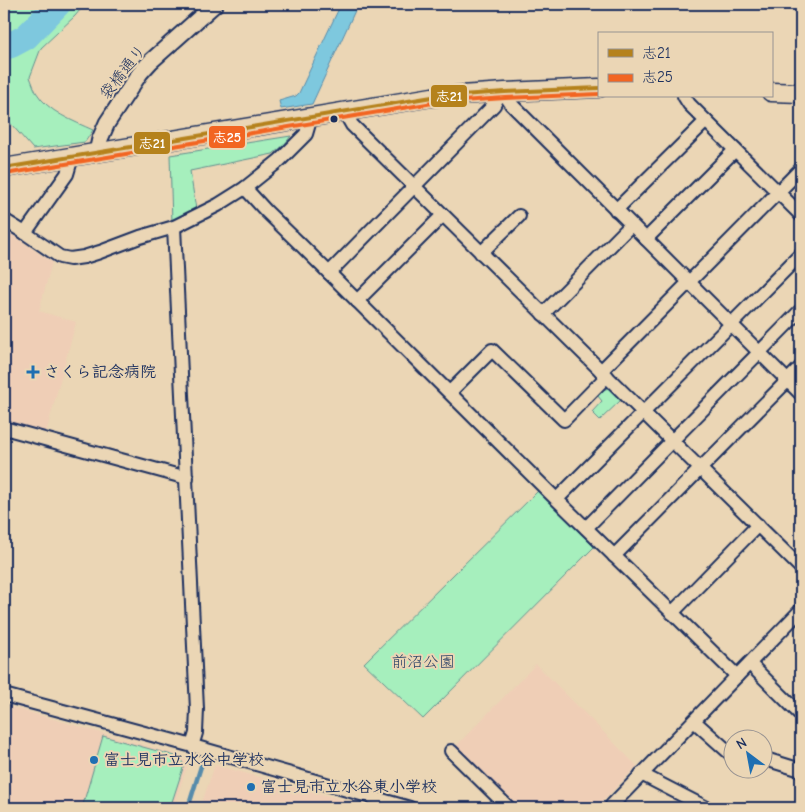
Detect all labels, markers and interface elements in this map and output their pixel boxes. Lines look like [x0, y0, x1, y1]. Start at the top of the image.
legend [598, 32, 772, 98]
street label: 袋橋通り [96, 41, 150, 103]
text: 志21 [642, 44, 671, 62]
text: 志25 [642, 68, 673, 86]
line badge: 志21 [430, 84, 468, 108]
text: 志21 [436, 88, 462, 105]
unlabelled marker [329, 114, 339, 124]
line badge: 志25 [208, 125, 246, 149]
text: 志25 [213, 129, 241, 146]
line badge: 志21 [133, 131, 171, 155]
text: 志21 [139, 135, 165, 152]
place label: さくら記念病院 [44, 363, 156, 381]
marker: さくら記念病院 [26, 365, 40, 379]
park label: 前沼公園 [391, 653, 455, 671]
north arrow [722, 730, 772, 780]
text: N [733, 734, 750, 753]
place label: 富士見市立水谷中学校 [104, 751, 264, 769]
marker: 富士見市立水谷中学校 [88, 754, 100, 766]
place label: 富士見市立水谷東小学校 [261, 778, 437, 796]
marker: 富士見市立水谷東小学校 [245, 781, 257, 793]

